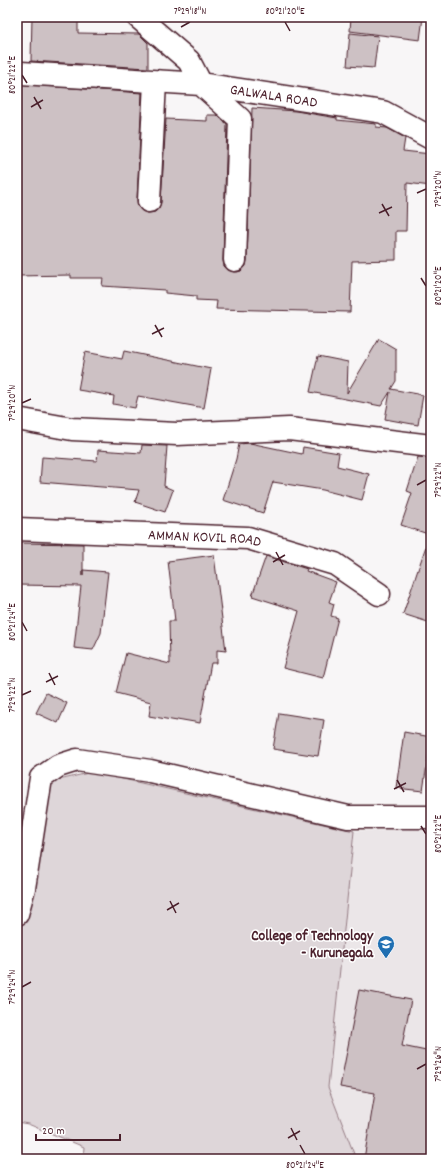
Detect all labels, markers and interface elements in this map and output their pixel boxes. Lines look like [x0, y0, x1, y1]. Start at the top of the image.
text: 7°29'18"N [174, 5, 206, 19]
text: 80°21'20"E [265, 5, 305, 19]
text: 80°21'22"E [6, 56, 20, 94]
street label: GALWALA ROAD [228, 80, 319, 115]
text: 7°29'20"N [432, 171, 446, 207]
text: 80°21'20"E [432, 266, 446, 306]
text: 7°29'20"N [6, 385, 20, 421]
text: 7°29'22"N [432, 462, 446, 498]
street label: AMMAN KOVIL ROAD [148, 525, 264, 554]
text: 80°21'24"E [6, 603, 20, 641]
text: 7°29'22"N [6, 677, 20, 713]
text: 80°21'22"E [432, 815, 446, 853]
place label: College of Technology - Kurunegala [251, 926, 374, 965]
school or university icon: College of Technology - Kurunegala [376, 934, 396, 959]
text: 7°29'24"N [6, 969, 20, 1004]
text: 7°29'26"N [432, 1046, 446, 1082]
scale bar [36, 1116, 120, 1142]
text: 20 m [42, 1123, 65, 1140]
text: 80°21'24"E [286, 1159, 324, 1173]

